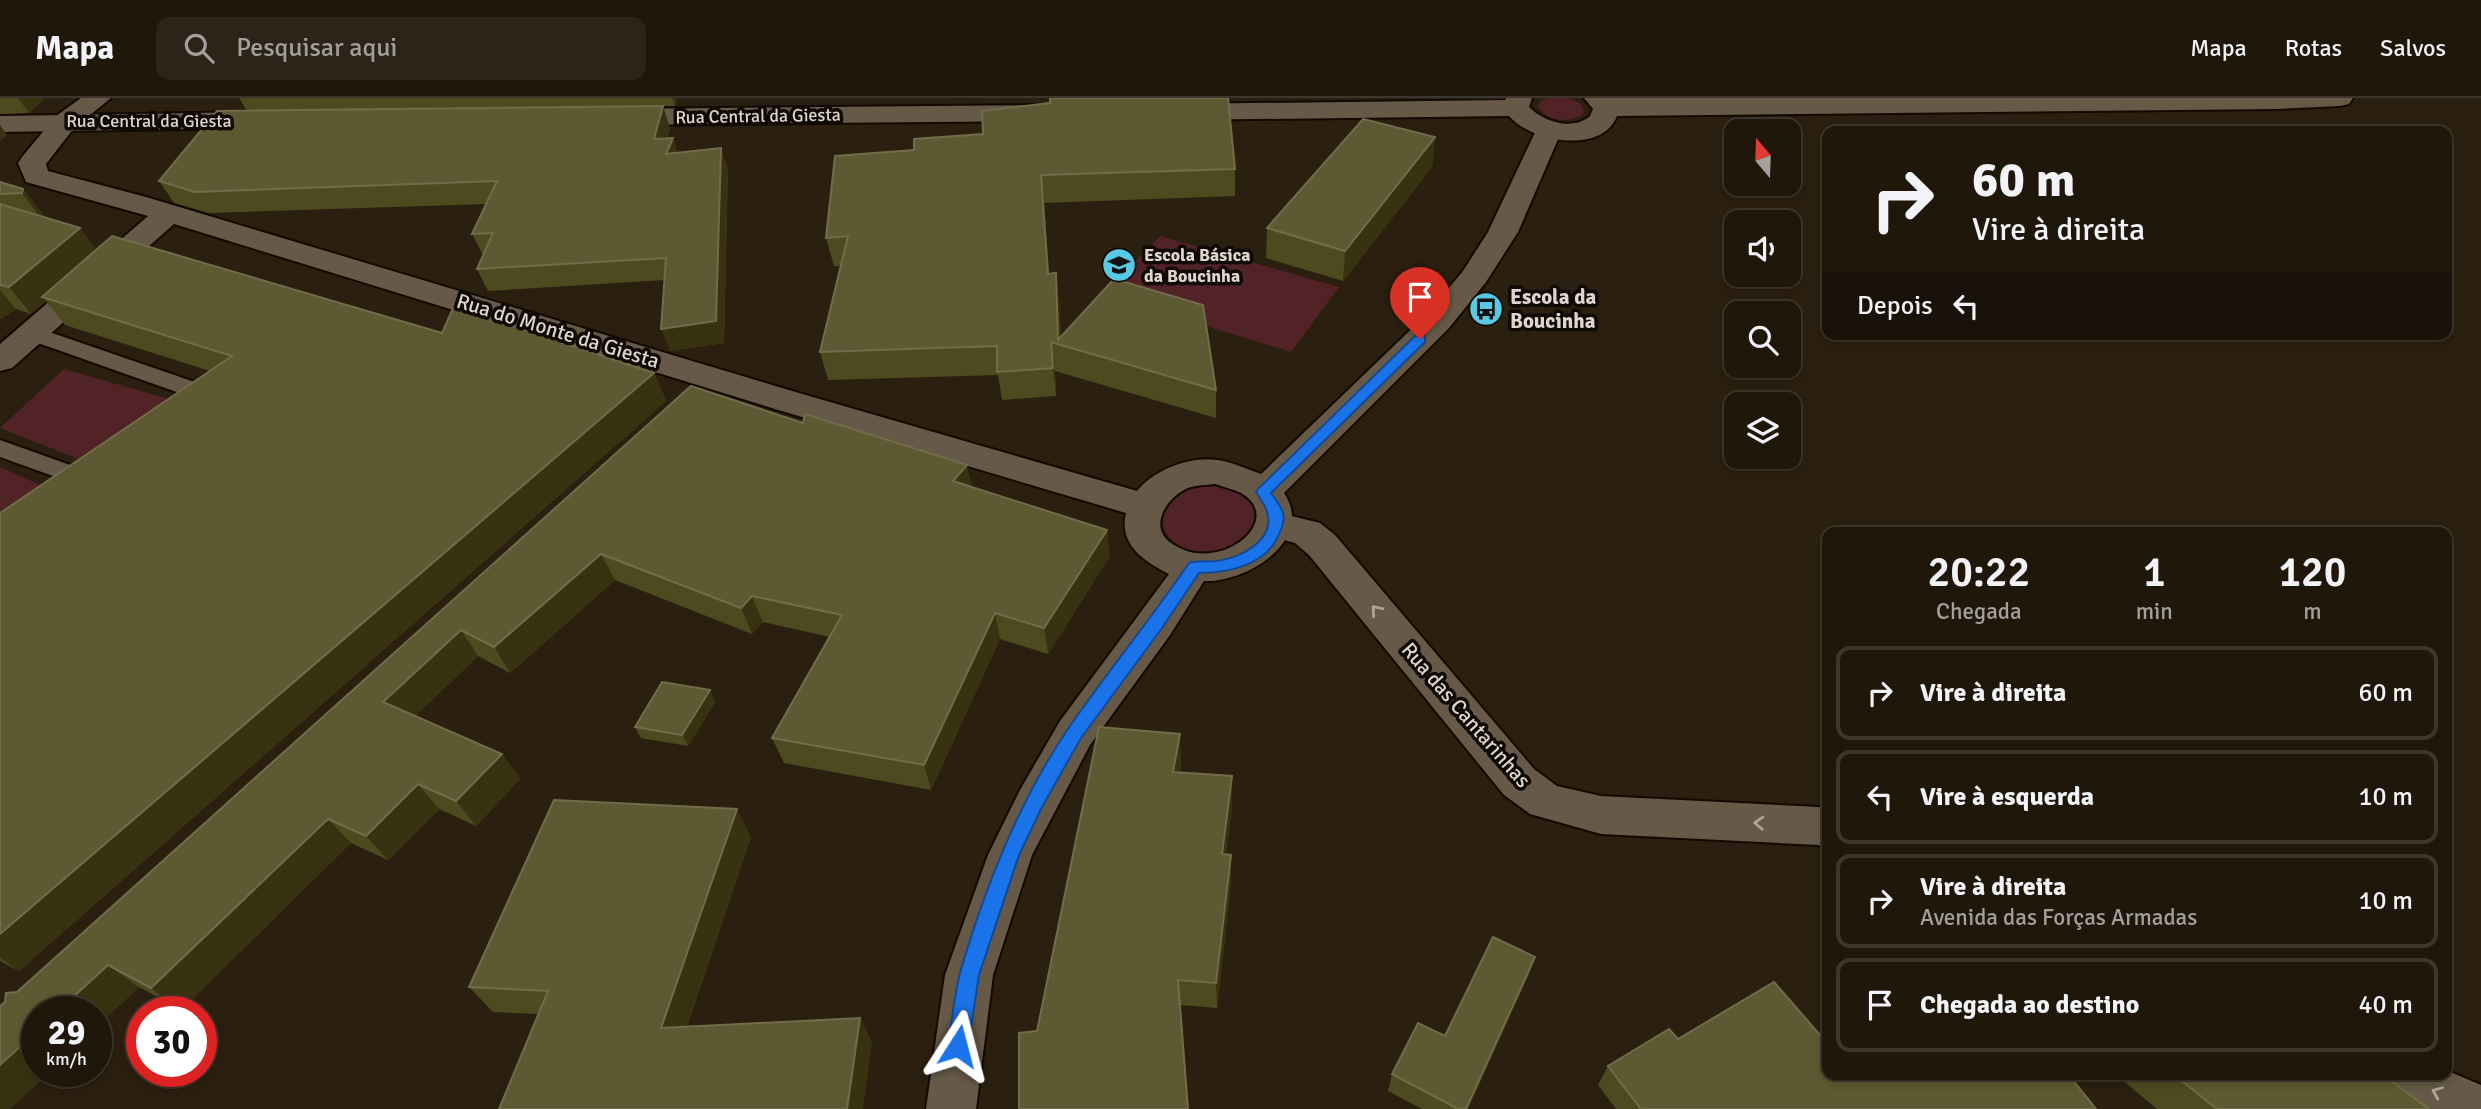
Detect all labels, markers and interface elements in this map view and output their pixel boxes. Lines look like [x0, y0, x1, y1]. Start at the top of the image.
search box [156, 17, 646, 80]
text: Mapa [35, 28, 114, 69]
icon: search [180, 29, 218, 67]
text: Pesquisar aqui [236, 32, 397, 64]
text: Mapa [2190, 33, 2247, 63]
text: Rotas [2285, 33, 2342, 63]
text: Salvos [2380, 33, 2446, 63]
street label: Rua Central da Giesta [675, 104, 841, 128]
street label: Rua Central da Giesta [66, 110, 232, 132]
north arrow [1724, 119, 1801, 196]
map controls [1724, 119, 1801, 469]
text: 60 m [1972, 150, 2075, 210]
icon: right [1857, 154, 1948, 245]
button: sound [1724, 210, 1801, 287]
text: Vire à direita [1972, 210, 2145, 249]
place label: Escola Básica da Boucinha [1144, 244, 1250, 287]
school or university icon: Escola Básica da Boucinha [1100, 246, 1138, 284]
pin [1390, 267, 1450, 339]
icon: arrive [1401, 278, 1439, 316]
place label: Escola da Boucinha [1510, 284, 1596, 334]
icon: left [1947, 287, 1985, 325]
street label: Rua do Monte da Giesta [454, 288, 662, 374]
bus stop icon: Escola da Boucinha [1467, 290, 1505, 328]
text: Depois [1857, 290, 1933, 322]
button: search [1724, 301, 1801, 378]
button: layers [1724, 392, 1801, 469]
text: 20:22 [1928, 547, 2030, 598]
text: 1 [2143, 547, 2166, 598]
text: 120 [2278, 547, 2346, 598]
text: Chegada [1936, 597, 2022, 626]
text: min [2136, 597, 2173, 626]
text: m [2303, 597, 2322, 626]
one-way arrow [1372, 605, 1384, 618]
street label: Rua das Cantarinhas [1396, 637, 1536, 793]
icon: right [1861, 674, 1899, 712]
text: Vire à direita [1920, 677, 2066, 709]
text: 60 m [2358, 677, 2413, 709]
icon: left [1861, 778, 1899, 816]
text: Vire à esquerda [1920, 781, 2094, 813]
text: 10 m [2358, 781, 2413, 813]
one-way arrow [1754, 816, 1765, 831]
text: Vire à direita [1920, 871, 2066, 903]
icon: right [1861, 882, 1899, 920]
text: 10 m [2358, 885, 2413, 917]
text: Avenida das Forças Armadas [1920, 903, 2197, 932]
icon: arrive [1861, 986, 1899, 1024]
text: Chegada ao destino [1920, 989, 2139, 1021]
text: 40 m [2358, 989, 2413, 1021]
speed limit sign: 30 [126, 996, 217, 1087]
position arrow [921, 1009, 995, 1083]
text: 29 [48, 1011, 85, 1054]
text: km/h [46, 1048, 87, 1070]
one-way arrow [2432, 1086, 2444, 1100]

